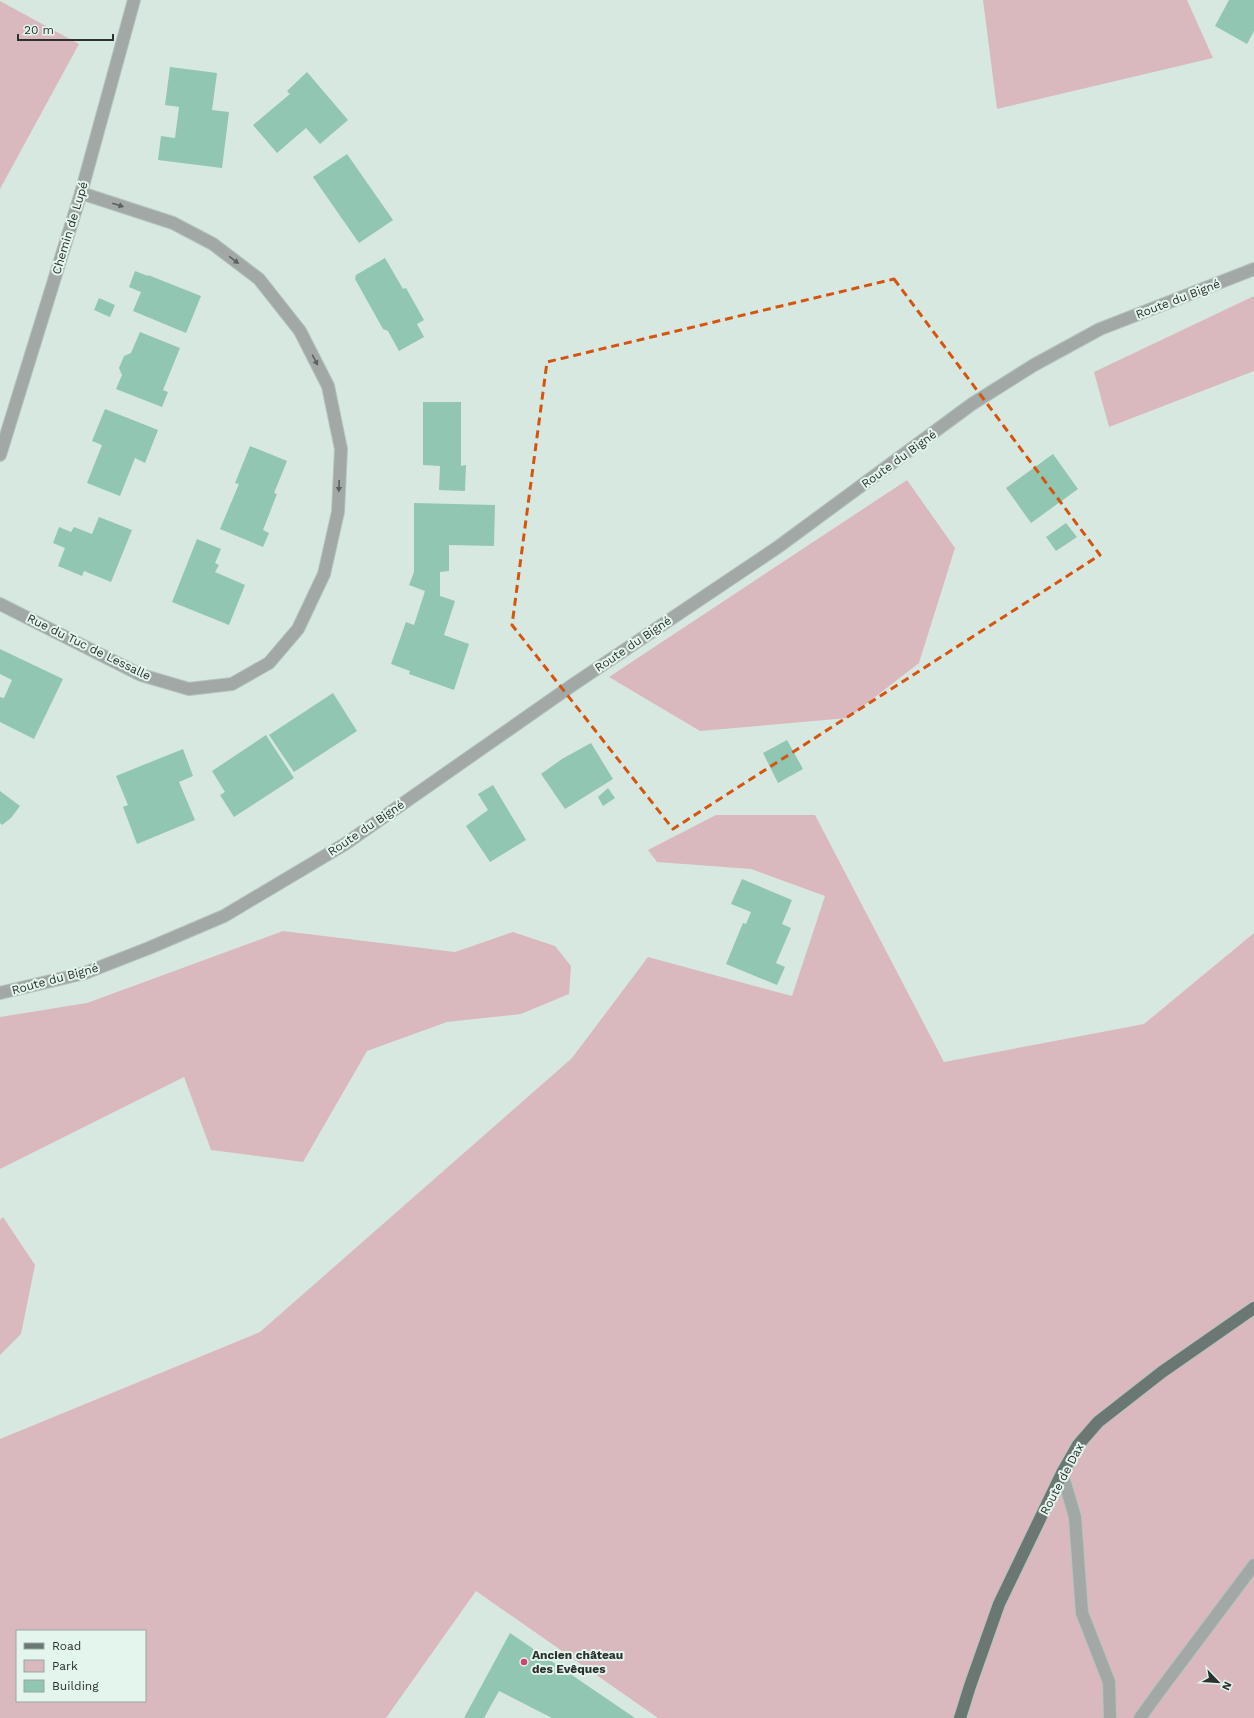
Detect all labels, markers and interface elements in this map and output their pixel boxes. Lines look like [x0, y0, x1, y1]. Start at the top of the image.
scale bar [18, 16, 113, 42]
text: 20 m [24, 23, 54, 37]
street label: Chemin de Lupé [49, 180, 91, 276]
one-way arrow [112, 202, 124, 208]
one-way arrow [229, 256, 240, 265]
street label: Route du Bigné [1134, 276, 1222, 322]
one-way arrow [312, 355, 318, 366]
street label: Route du Bigné [859, 427, 939, 491]
one-way arrow [336, 480, 343, 492]
street label: Rue du Tuc de Lessalle [25, 611, 153, 683]
street label: Route du Bigné [592, 613, 674, 675]
street label: Route du Bigné [325, 797, 407, 859]
street label: Route du Bigné [10, 961, 100, 997]
street label: Route de Dax [1037, 1441, 1087, 1517]
legend [16, 1630, 146, 1702]
text: Road [52, 1639, 81, 1653]
place label: Ancien château des Evêques [532, 1648, 623, 1676]
marker: Ancien château des Evêques [519, 1657, 529, 1667]
text: Park [52, 1659, 78, 1673]
north arrow [1198, 1662, 1238, 1702]
text: Building [52, 1679, 99, 1693]
text: N [1219, 1680, 1234, 1692]

